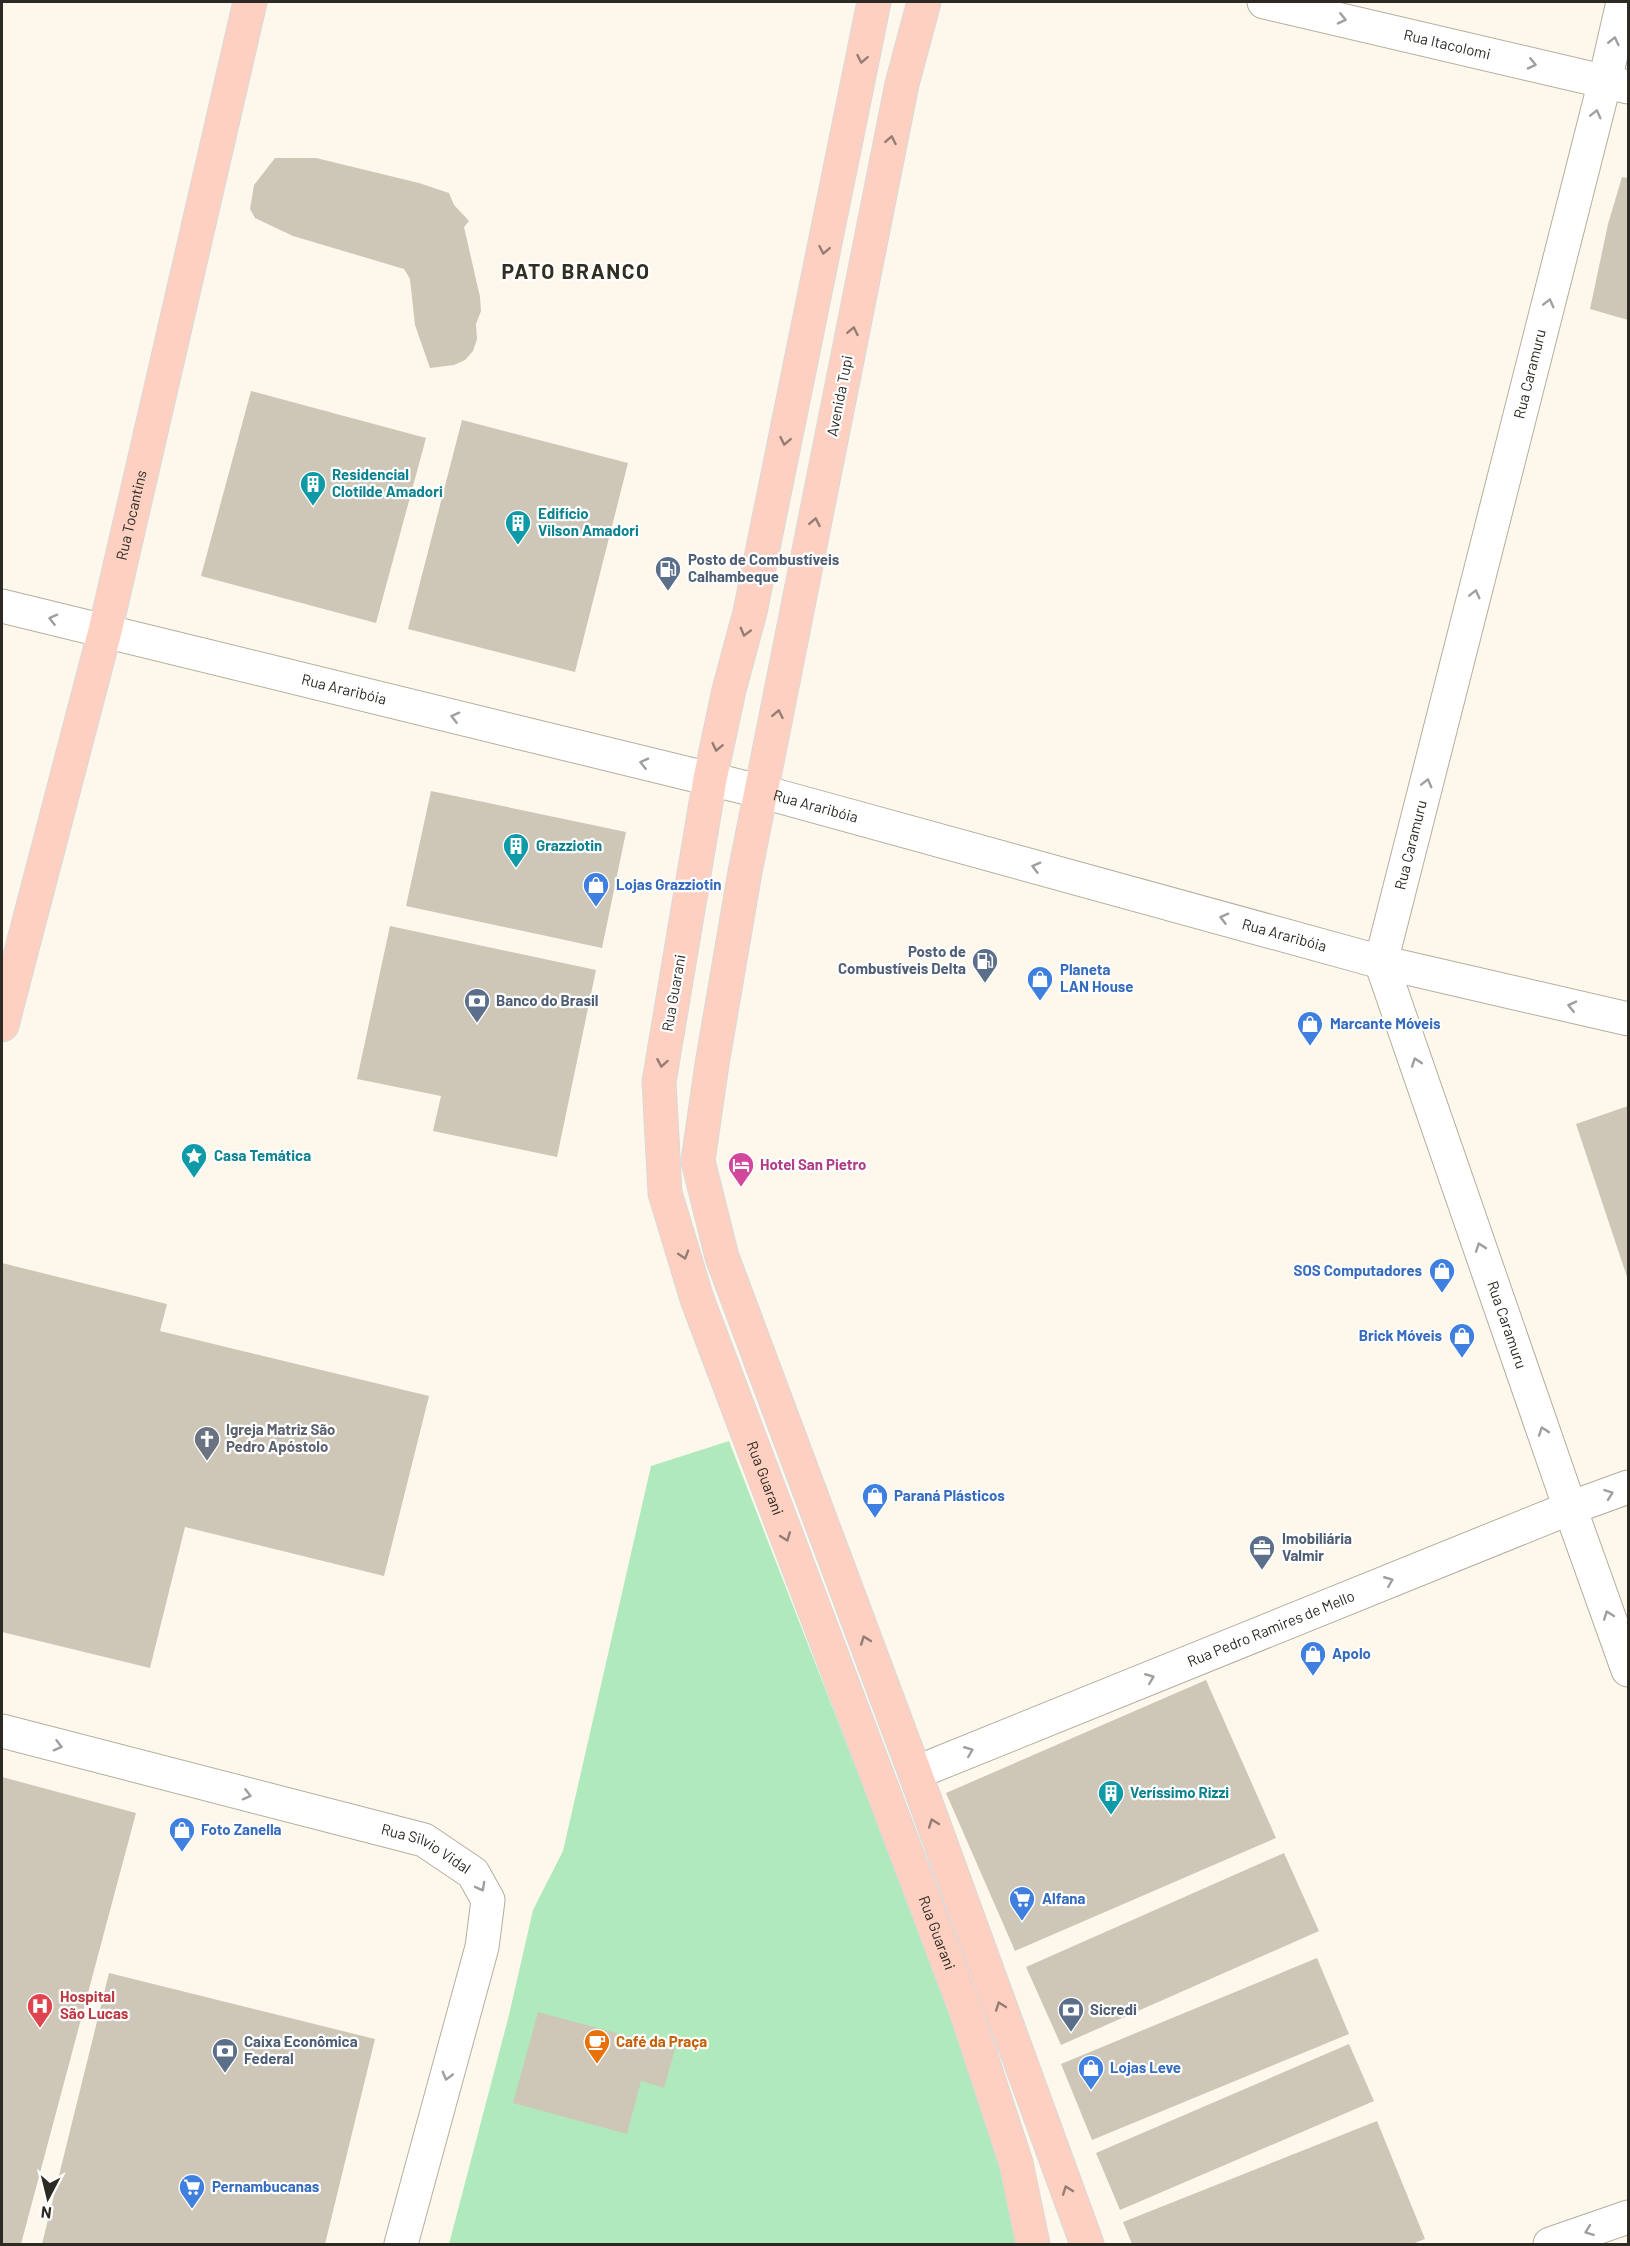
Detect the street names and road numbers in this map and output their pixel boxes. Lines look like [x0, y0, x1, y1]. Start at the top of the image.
street label: Rua Itacolomi [1402, 25, 1493, 63]
street label: Rua Caramuru [1509, 327, 1549, 420]
street label: Avenida Tupi [822, 354, 856, 438]
street label: Rua Tocantins [112, 468, 150, 562]
street label: Rua Araribóia [300, 670, 389, 708]
street label: Rua Araribóia [772, 785, 860, 826]
street label: Rua Caramuru [1390, 798, 1430, 891]
street label: Rua Araribóia [1240, 914, 1329, 955]
street label: Rua Guarani [657, 953, 689, 1033]
street label: Rua Caramuru [1484, 1278, 1531, 1371]
street label: Rua Guarani [743, 1438, 788, 1517]
street label: Rua Pedro Ramires de Mello [1184, 1586, 1357, 1670]
street label: Rua Silvio Vidal [379, 1819, 475, 1877]
street label: Rua Guarani [915, 1893, 960, 1972]

